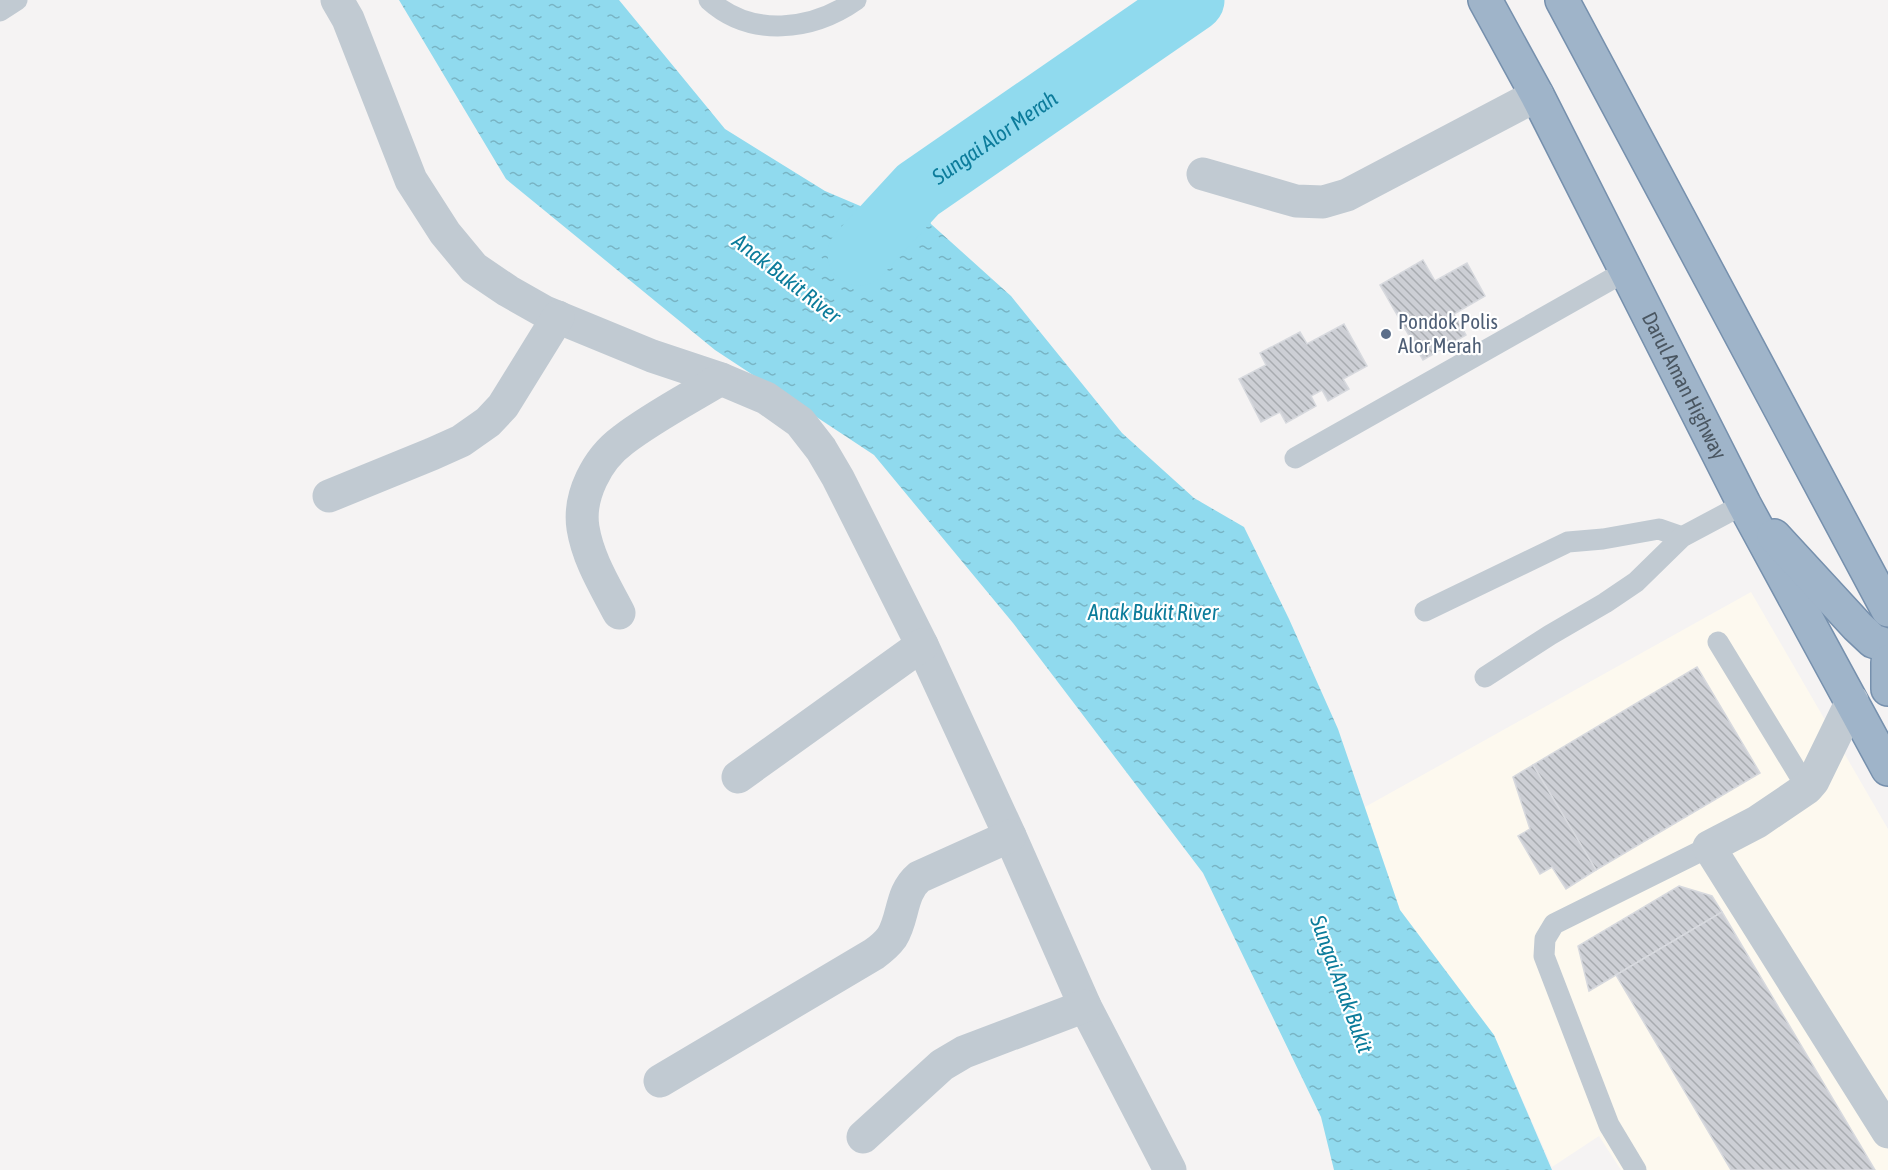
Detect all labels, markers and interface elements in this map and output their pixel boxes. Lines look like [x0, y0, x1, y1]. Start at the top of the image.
water label: Sungai Alor Merah [926, 85, 1062, 190]
water label: Anak Bukit River [727, 227, 848, 329]
street label: Darul Aman Highway [1638, 308, 1732, 463]
place label: Pondok Polis Alor Merah [1398, 309, 1498, 357]
marker: Pondok Polis Alor Merah [1379, 327, 1393, 341]
water label: Anak Bukit River [1087, 599, 1220, 625]
water label: Sungai Anak Bukit [1305, 911, 1379, 1057]

